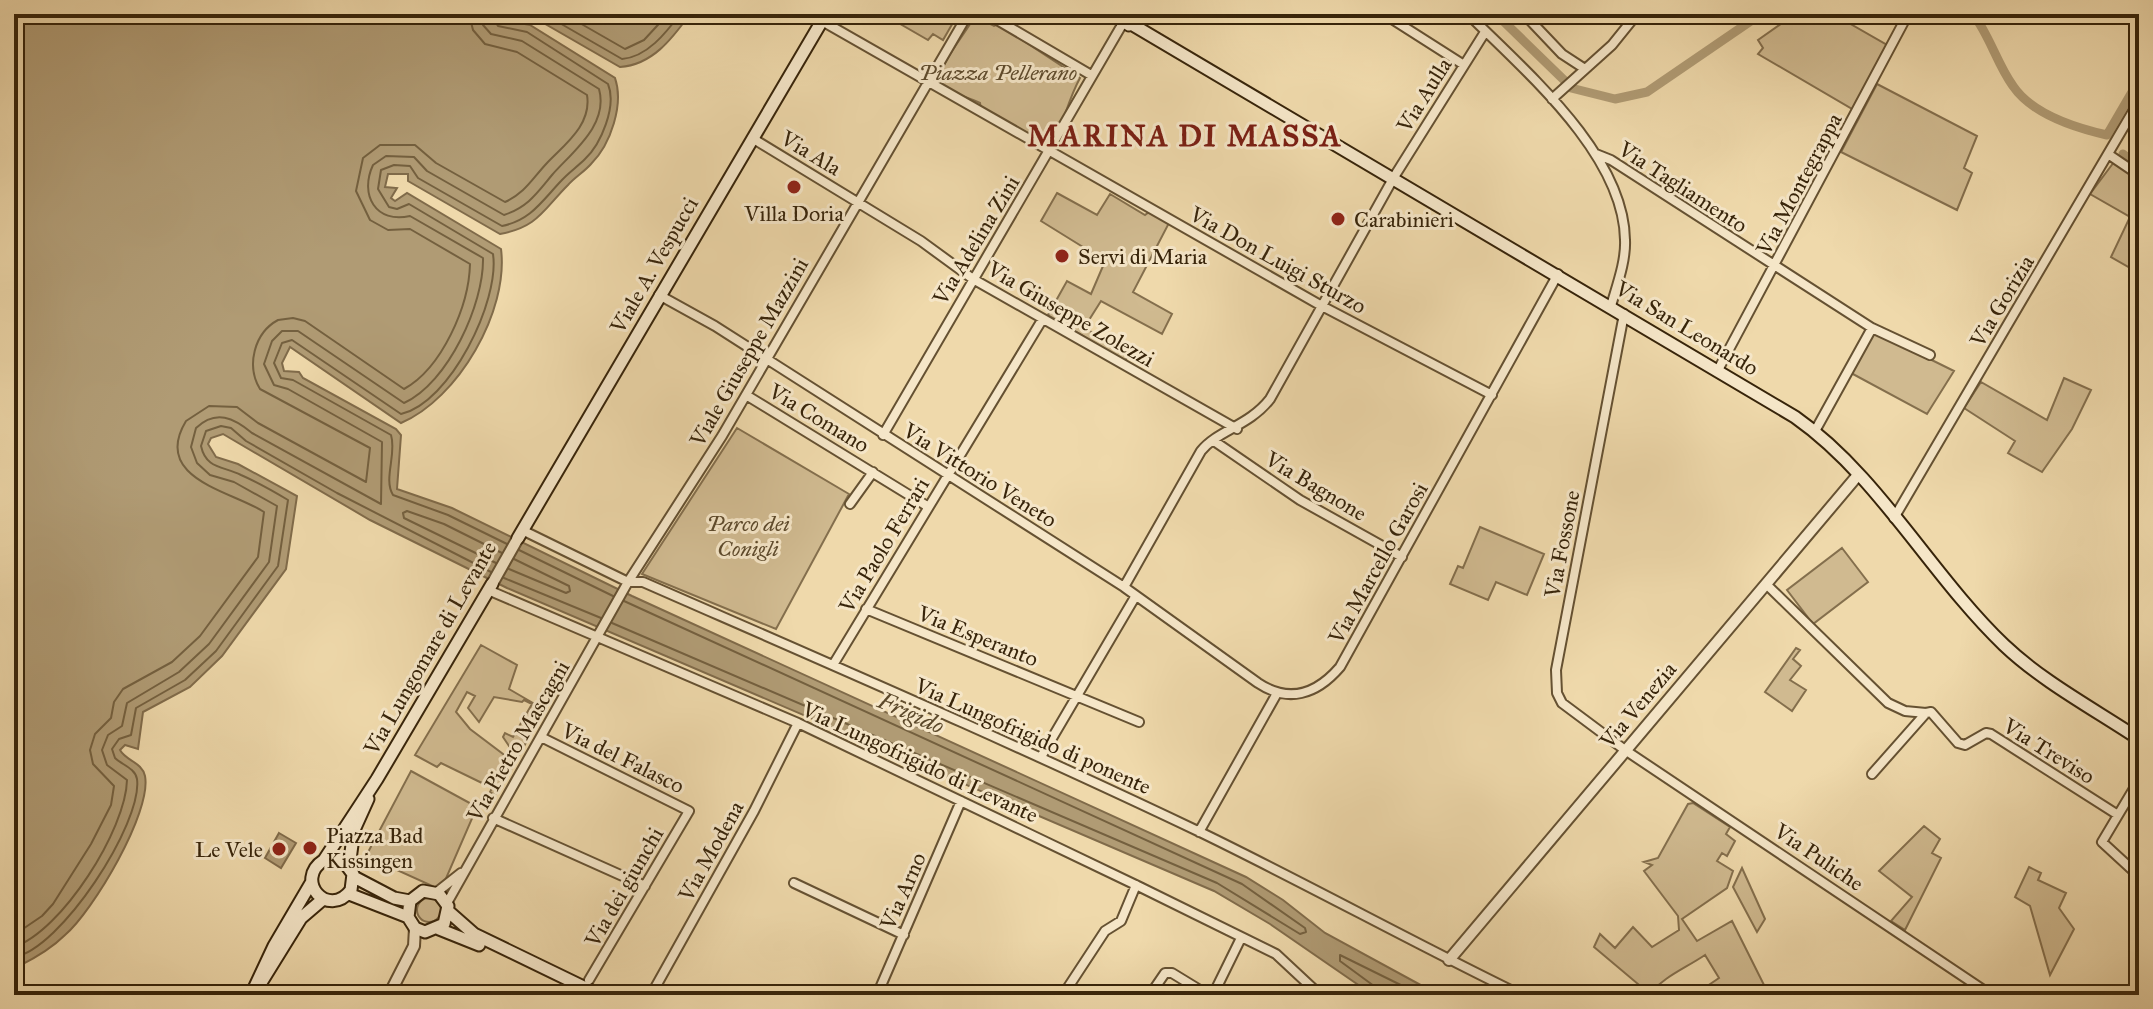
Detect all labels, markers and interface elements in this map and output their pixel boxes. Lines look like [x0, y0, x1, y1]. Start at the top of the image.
street label: Via Aulla [1390, 52, 1458, 138]
park label: Piazza Pellerano [919, 59, 1077, 86]
street label: Via Montegrappa [1750, 108, 1848, 260]
district label: MARINA DI MASSA [1027, 118, 1343, 154]
street label: Via Ala [775, 124, 847, 182]
street label: Via Tagliamento [1613, 135, 1753, 239]
street label: Via Adelina Zini [926, 170, 1025, 310]
marker: Villa Doria [785, 178, 803, 196]
street label: Viale A. Vespucci [604, 192, 704, 339]
place label: Villa Doria [743, 200, 844, 227]
street label: Via Don Luigi Sturzo [1184, 200, 1371, 320]
place label: Carabinieri [1354, 206, 1454, 233]
marker: Carabinieri [1329, 210, 1347, 228]
place label: Servi di Maria [1078, 243, 1208, 270]
marker: Servi di Maria [1053, 247, 1071, 265]
street label: Via Gorizia [1964, 250, 2040, 353]
street label: Viale Giuseppe Mazzini [683, 253, 814, 452]
street label: Via Giuseppe Zolezzi [982, 255, 1159, 373]
street label: Via San Leonardo [1610, 274, 1764, 381]
street label: Via Comano [763, 377, 874, 459]
street label: Via Vittorio Veneto [897, 416, 1062, 533]
street label: Via Bagnone [1259, 445, 1372, 527]
street label: Via Paolo Ferrari [833, 472, 935, 618]
street label: Via Marcello Garosi [1322, 477, 1434, 649]
street label: Via Fossone [1538, 488, 1586, 601]
park label: Parco dei Conigli [706, 510, 790, 562]
street label: Via Lungomare di Levante [357, 536, 502, 760]
street label: Via Esperanto [913, 599, 1042, 672]
street label: Via Pietro Mascagni [460, 656, 575, 827]
street label: Via Venezia [1593, 656, 1682, 755]
street label: Via Lungofrigido di ponente [910, 671, 1155, 800]
water label: Frigido [872, 685, 949, 741]
street label: Via Lungofrigido di Levante [797, 695, 1042, 829]
street label: Via Treviso [1997, 712, 2100, 790]
street label: Via del Falasco [556, 716, 689, 799]
street label: Via Modena [672, 796, 750, 907]
street label: Via Puliche [1768, 817, 1869, 897]
place label: Piazza Bad Kissingen [326, 822, 423, 874]
street label: Via dei giunchi [578, 822, 669, 953]
place label: Le Vele [195, 836, 263, 863]
marker: Piazza Bad Kissingen [301, 839, 319, 857]
marker: Le Vele [270, 840, 288, 858]
street label: Via Arno [874, 848, 932, 935]

